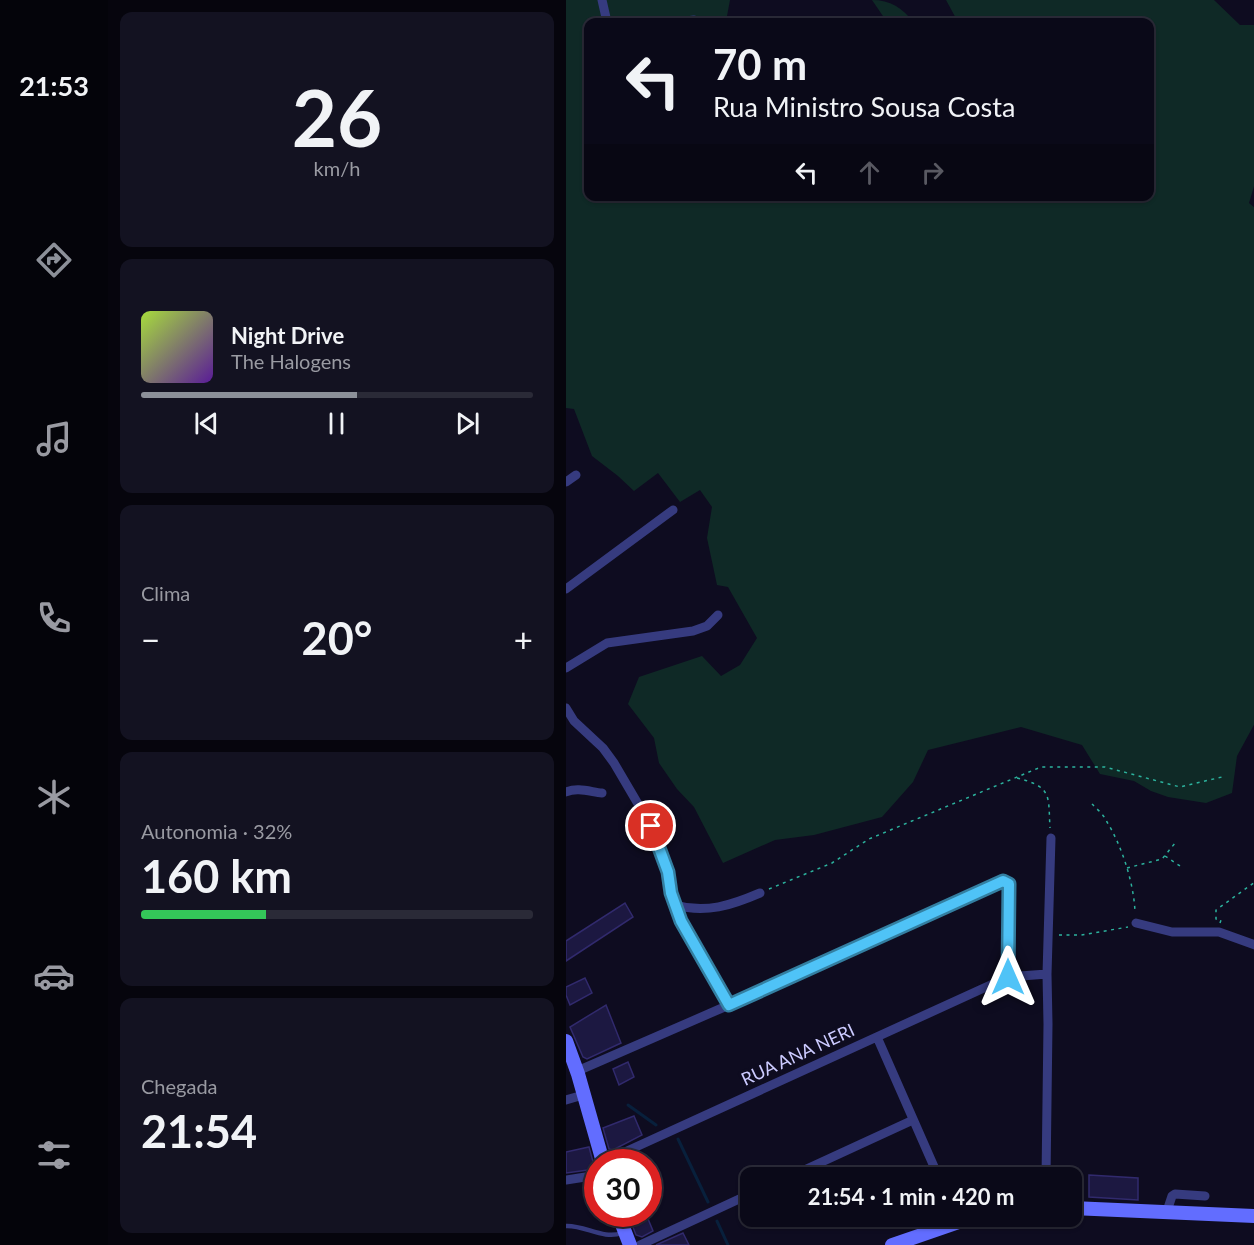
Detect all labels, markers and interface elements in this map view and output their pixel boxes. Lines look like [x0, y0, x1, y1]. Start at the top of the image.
text: 70 m [713, 39, 807, 89]
icon: left [614, 42, 692, 120]
text: 21:53 [19, 69, 89, 102]
text: 26 [292, 70, 382, 164]
text: Rua Ministro Sousa Costa [713, 90, 1015, 123]
text: km/h [314, 156, 360, 180]
icon: left [790, 156, 823, 189]
icon: ahead [853, 156, 886, 189]
icon: right [916, 156, 949, 189]
icon: directions [33, 239, 75, 281]
text: Night Drive [231, 322, 344, 349]
text: The Halogens [231, 349, 351, 373]
icon: previous [190, 407, 223, 440]
icon: pause [320, 407, 353, 440]
icon: next [451, 407, 484, 440]
icon: music [33, 418, 75, 460]
text: Clima [141, 581, 190, 605]
icon: phone [33, 597, 75, 639]
text: 20° [302, 611, 372, 665]
text: − [141, 619, 160, 659]
text: + [514, 619, 533, 659]
icon: climate [33, 776, 75, 818]
pin [625, 800, 676, 851]
icon: arrive [634, 809, 667, 842]
text: Autonomia · 32% [141, 819, 292, 843]
text: 160 km [141, 849, 292, 903]
position arrow [976, 945, 1040, 1009]
icon: car [33, 955, 75, 997]
street label: RUA ANA NERI [738, 1018, 858, 1090]
text: Chegada [141, 1074, 218, 1098]
text: 21:54 [141, 1104, 257, 1158]
icon: filters [33, 1134, 75, 1176]
speed limit sign: 30 [584, 1149, 662, 1227]
text: 21:54 · 1 min · 420 m [808, 1183, 1014, 1210]

